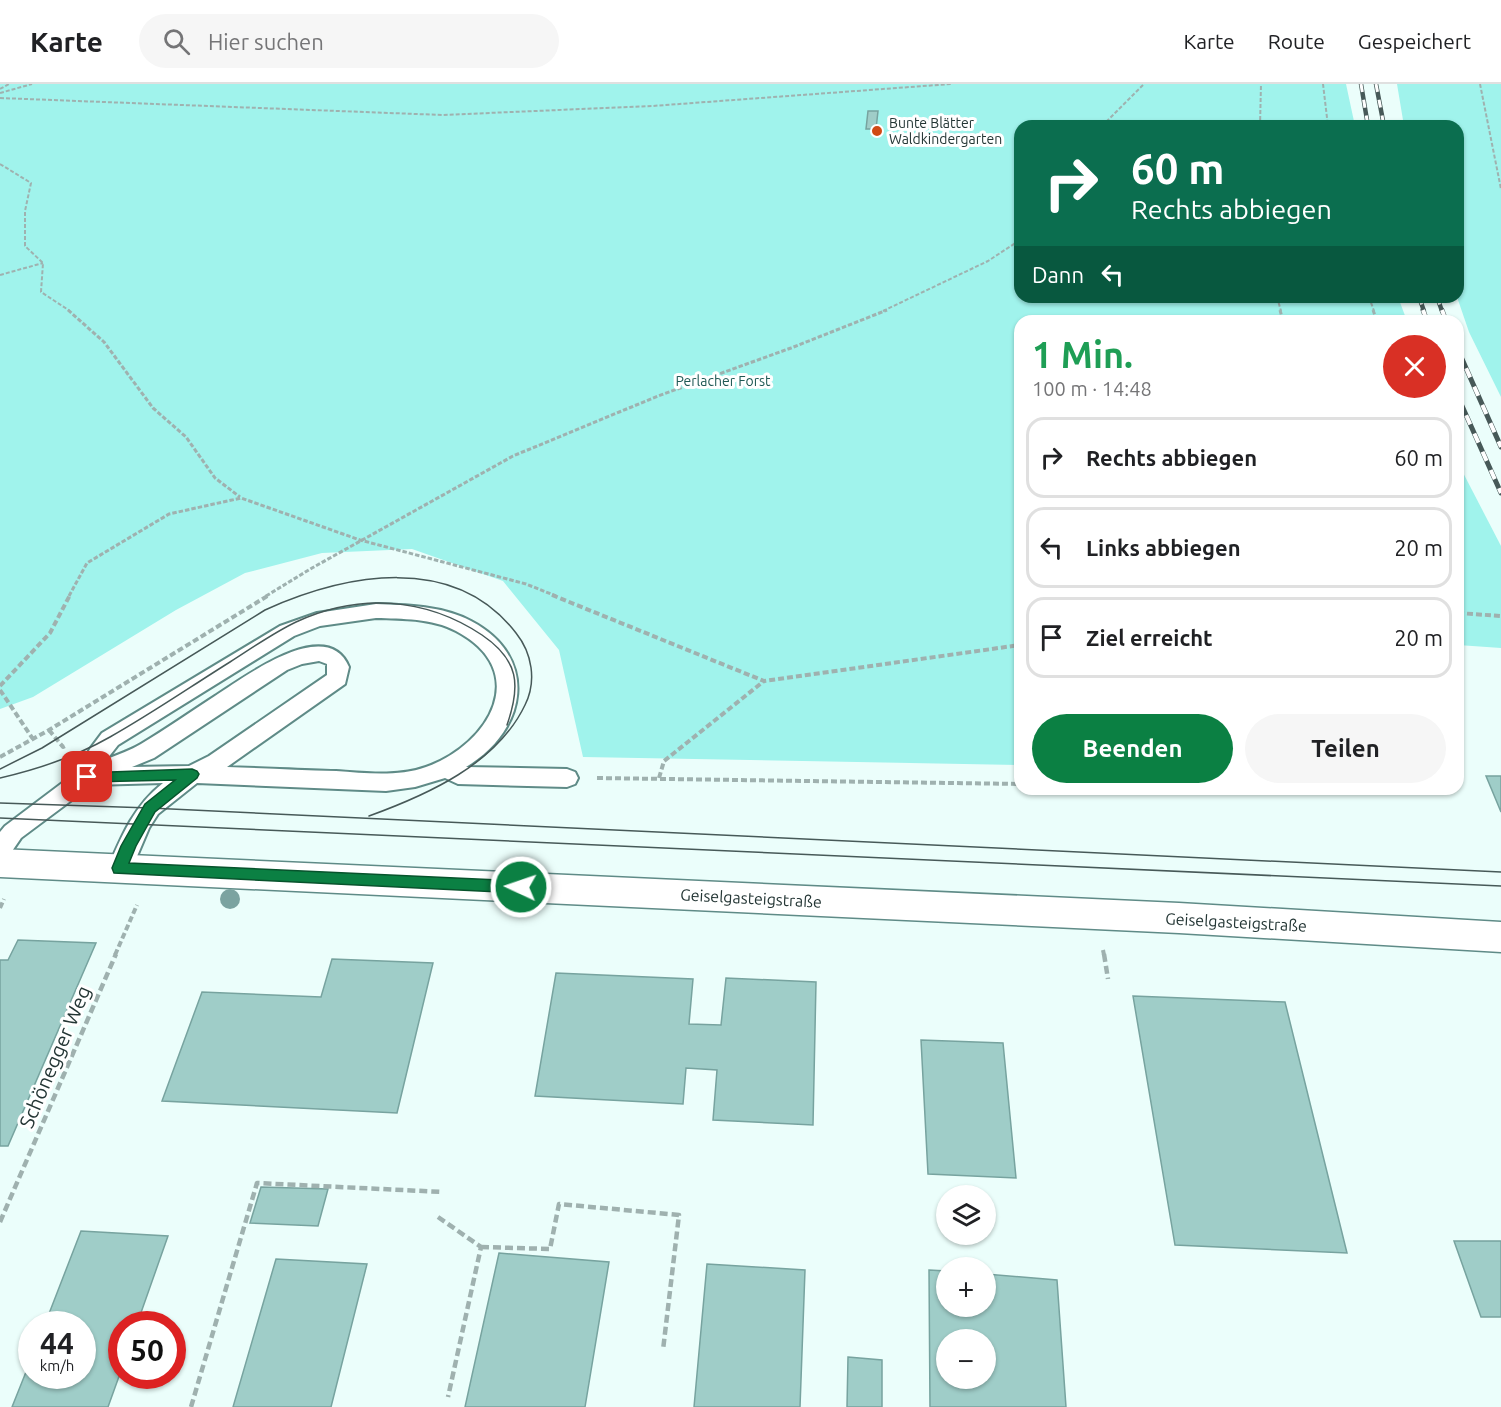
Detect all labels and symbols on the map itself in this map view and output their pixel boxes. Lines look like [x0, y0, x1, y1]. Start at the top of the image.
place label: Bunte Blätter Waldkindergarten [889, 115, 1002, 147]
marker: Bunte Blätter Waldkindergarten [870, 124, 884, 138]
park label: Perlacher Forst [675, 373, 771, 389]
pin [61, 751, 112, 802]
position arrow [489, 855, 553, 919]
street label: Geiselgasteigstraße [680, 885, 822, 911]
street label: Geiselgasteigstraße [1165, 909, 1307, 935]
street label: Schönegger Weg [14, 982, 95, 1131]
speed limit sign: 50 [108, 1311, 186, 1389]

